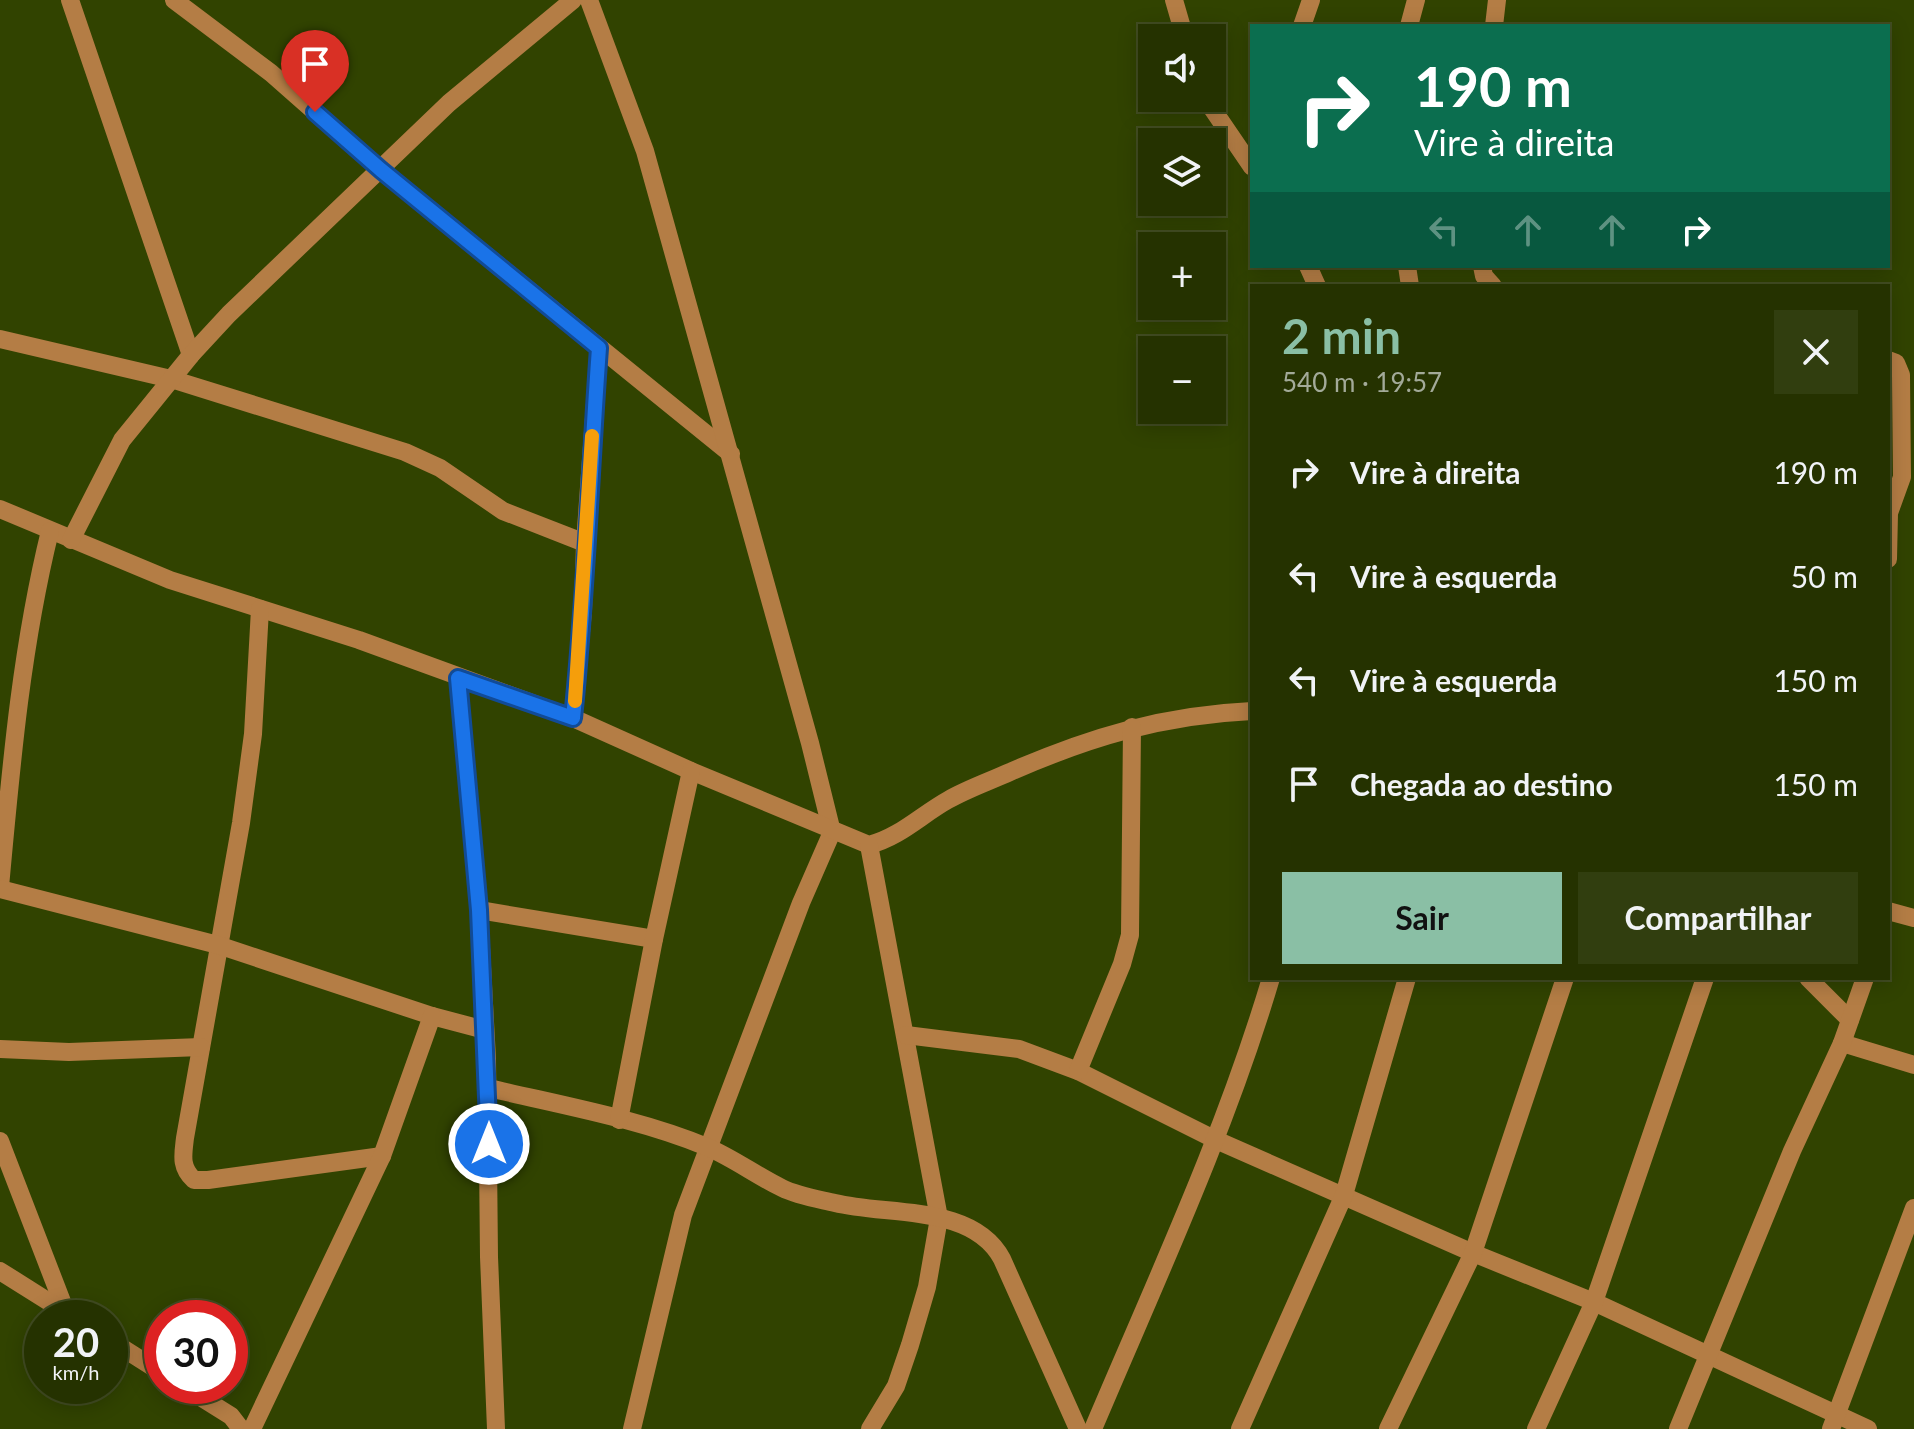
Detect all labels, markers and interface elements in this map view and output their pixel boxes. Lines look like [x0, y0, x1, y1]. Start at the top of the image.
map controls [1138, 24, 1226, 424]
button: sound [1138, 24, 1226, 112]
pin [281, 30, 349, 112]
icon: arrive [293, 42, 337, 86]
text: 190 m [1414, 52, 1572, 119]
icon: right [1282, 56, 1386, 160]
text: Vire à direita [1414, 120, 1614, 164]
button: layers [1138, 128, 1226, 216]
icon: left [1422, 208, 1466, 252]
icon: ahead [1506, 208, 1550, 252]
icon: ahead [1590, 208, 1634, 252]
icon: right [1674, 208, 1718, 252]
button: + [1138, 232, 1226, 320]
text: 2 min [1282, 307, 1401, 364]
button: close [1774, 310, 1858, 394]
button: − [1138, 336, 1226, 424]
text: 540 m · 19:57 [1282, 366, 1442, 398]
icon: right [1282, 450, 1326, 494]
text: Vire à direita [1350, 454, 1520, 490]
text: 190 m [1773, 454, 1858, 490]
icon: left [1282, 554, 1326, 598]
text: Vire à esquerda [1350, 558, 1557, 594]
text: 50 m [1791, 558, 1858, 594]
icon: left [1282, 658, 1326, 702]
text: Vire à esquerda [1350, 662, 1557, 698]
text: 150 m [1773, 662, 1858, 698]
icon: arrive [1282, 762, 1326, 806]
text: Chegada ao destino [1350, 766, 1613, 802]
text: 150 m [1773, 766, 1858, 802]
button: Sair [1282, 872, 1562, 964]
button: Compartilhar [1578, 872, 1858, 964]
position arrow [447, 1102, 531, 1186]
speed limit sign: 30 [144, 1300, 248, 1404]
text: 20 [53, 1318, 99, 1366]
text: km/h [53, 1360, 99, 1384]

